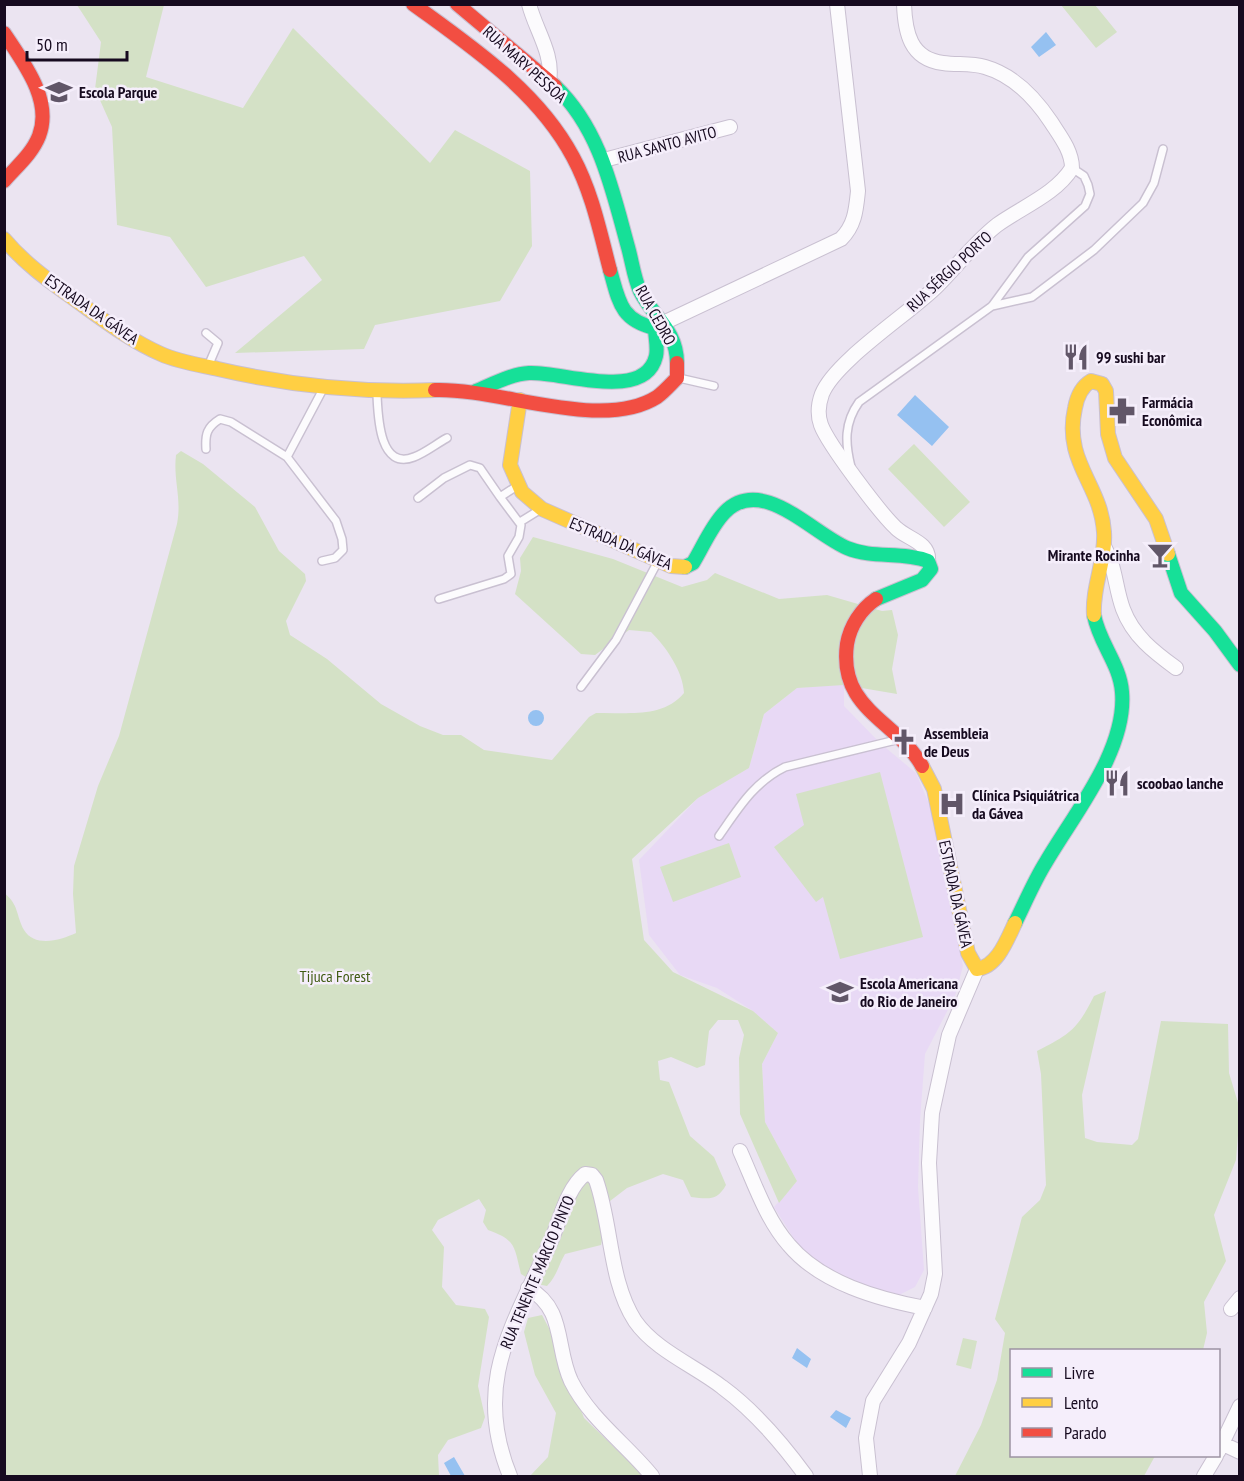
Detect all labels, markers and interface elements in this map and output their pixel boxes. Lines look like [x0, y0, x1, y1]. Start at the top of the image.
street label: RUA MARY PESSOA [479, 21, 571, 107]
scale bar [27, 24, 128, 62]
text: 50 m [36, 33, 68, 56]
school or university icon: Escola Parque [44, 77, 74, 107]
place label: Escola Parque [79, 82, 158, 102]
street label: RUA SANTO AVITO [616, 121, 719, 167]
street label: RUA SÉRGIO PORTO [902, 226, 996, 316]
street label: ESTRADA DA GÁVEA [41, 269, 143, 349]
street label: RUA CEDRO [631, 282, 681, 348]
restaurant icon: 99 sushi bar [1061, 342, 1091, 372]
place label: 99 sushi bar [1096, 347, 1166, 367]
place label: Farmácia Econômica [1142, 392, 1203, 430]
pharmacy icon: Farmácia Econômica [1107, 396, 1137, 426]
street label: ESTRADA DA GÁVEA [567, 512, 676, 574]
bar icon: Mirante Rocinha [1145, 540, 1175, 570]
place label: Mirante Rocinha [1048, 545, 1140, 565]
place label: Assembleia de Deus [923, 723, 989, 761]
church icon: Assembleia de Deus [889, 727, 919, 757]
restaurant icon: scoobao lanche [1102, 768, 1132, 798]
place label: scoobao lanche [1137, 773, 1224, 793]
place label: Clínica Psiquiátrica da Gávea [972, 785, 1080, 823]
hospital icon: Clínica Psiquiátrica da Gávea [937, 789, 967, 819]
street label: ESTRADA DA GÁVEA [935, 838, 977, 950]
park label: Tijuca Forest [300, 966, 371, 986]
place label: Escola Americana do Rio de Janeiro [860, 973, 958, 1011]
school or university icon: Escola Americana do Rio de Janeiro [825, 977, 855, 1007]
street label: RUA TENENTE MÁRCIO PINTO [496, 1192, 578, 1352]
legend [1010, 1349, 1220, 1457]
text: Livre [1064, 1361, 1095, 1384]
text: Lento [1064, 1391, 1099, 1414]
text: Parado [1064, 1421, 1107, 1444]

